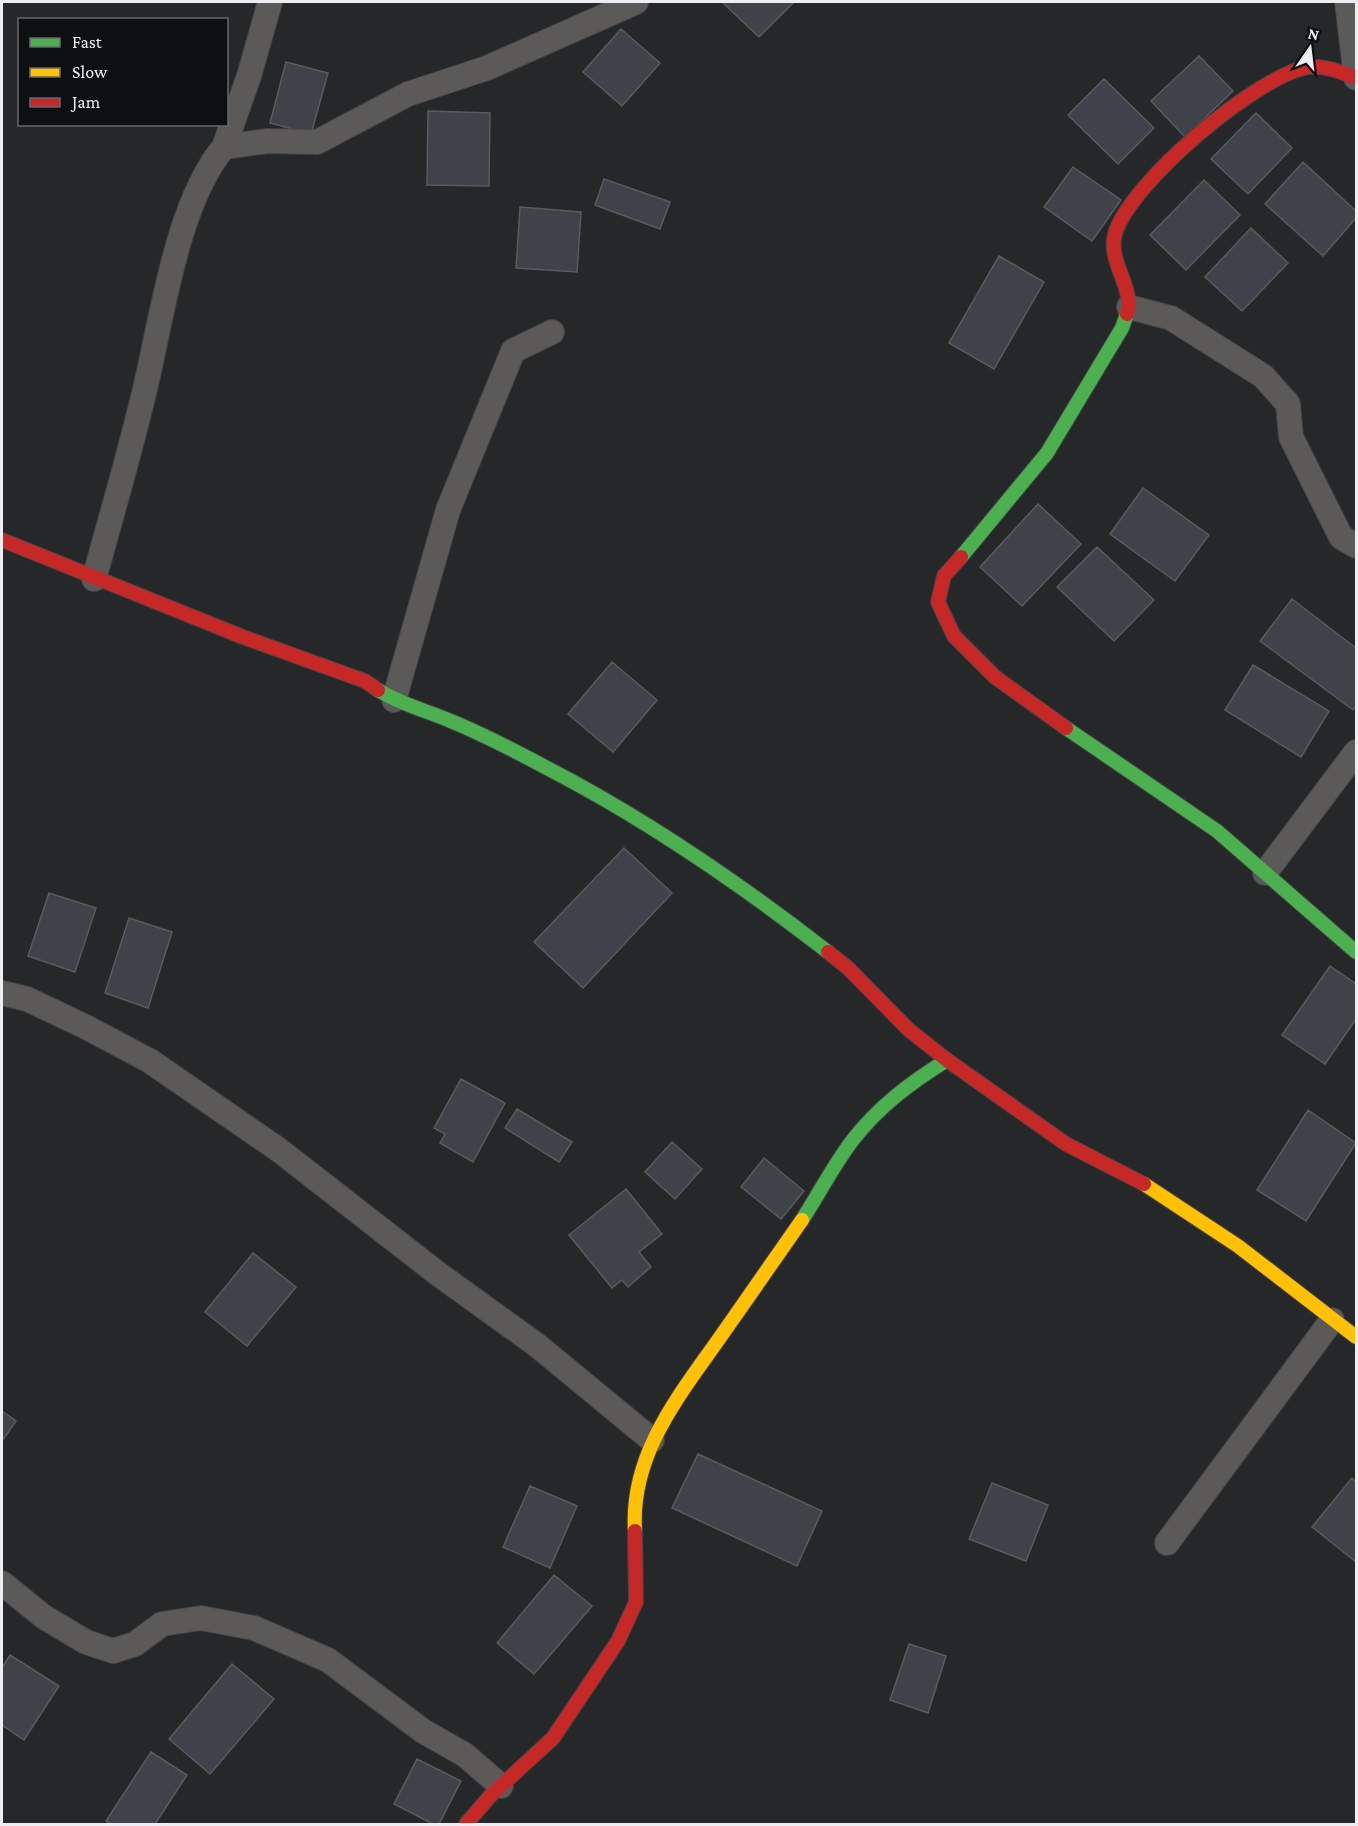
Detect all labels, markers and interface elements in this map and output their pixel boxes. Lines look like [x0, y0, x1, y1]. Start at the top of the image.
legend [18, 18, 228, 126]
north arrow [1280, 18, 1340, 78]
text: N [1306, 24, 1321, 44]
text: Fast [72, 32, 103, 52]
text: Slow [72, 62, 108, 82]
text: Jam [70, 92, 101, 112]

